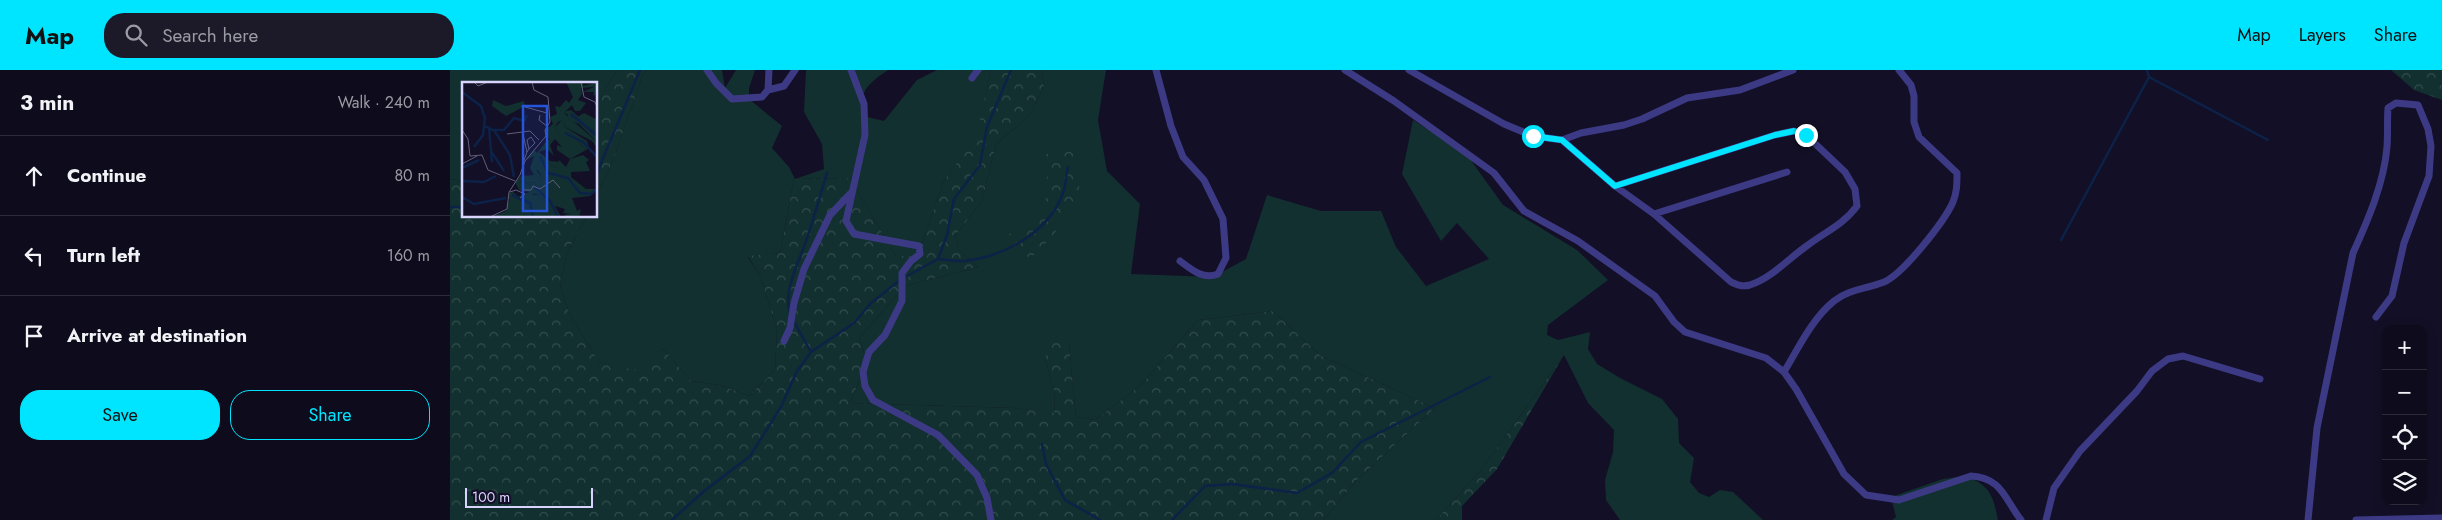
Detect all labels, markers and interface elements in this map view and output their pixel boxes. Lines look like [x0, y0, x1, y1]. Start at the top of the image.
search box [104, 13, 454, 58]
text: Map [25, 18, 74, 53]
icon: search [122, 21, 150, 49]
text: Search here [162, 22, 258, 49]
text: Map [2237, 22, 2271, 48]
text: Layers [2299, 22, 2346, 48]
text: Share [2374, 22, 2417, 48]
inset map [462, 82, 598, 218]
text: 3 min [20, 88, 74, 118]
text: Walk · 240 m [338, 91, 430, 114]
route end [1795, 124, 1818, 147]
route start [1522, 125, 1545, 148]
icon: ahead [20, 162, 48, 190]
text: Continue [67, 162, 146, 189]
text: 80 m [394, 164, 430, 187]
icon: left [20, 242, 48, 270]
text: Turn left [67, 242, 140, 269]
text: 160 m [387, 244, 430, 267]
icon: arrive [20, 322, 48, 350]
text: Arrive at destination [67, 322, 247, 349]
map controls [2382, 325, 2427, 505]
button: + [2382, 325, 2427, 370]
button: − [2382, 370, 2427, 415]
button: Save [20, 390, 220, 440]
button: Share [230, 390, 430, 440]
button: locate [2382, 415, 2427, 460]
button: layers [2382, 460, 2427, 505]
scale bar [465, 485, 592, 508]
text: 100 m [472, 487, 510, 507]

